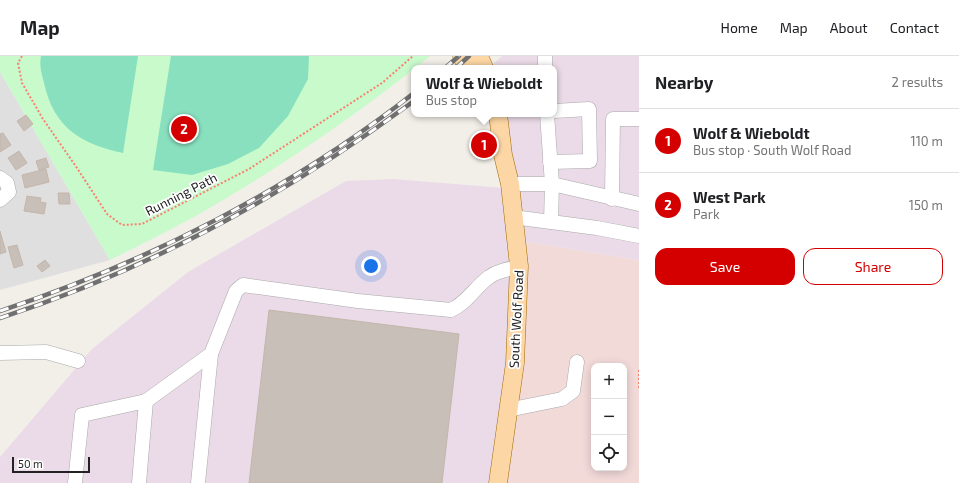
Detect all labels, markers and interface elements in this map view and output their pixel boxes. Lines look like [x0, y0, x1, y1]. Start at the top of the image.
text: Map [20, 16, 60, 39]
text: Home [721, 19, 758, 36]
text: Map [780, 19, 808, 36]
text: About [830, 19, 868, 36]
text: Contact [890, 19, 939, 36]
popup [411, 65, 557, 117]
text: Nearby [655, 72, 713, 92]
text: Wolf & Wieboldt [426, 74, 542, 92]
text: 2 results [891, 74, 943, 90]
text: Bus stop [426, 92, 477, 108]
pin: 2 [171, 114, 197, 144]
text: Wolf & Wieboldt [693, 124, 810, 142]
pin: 1 [471, 130, 497, 160]
text: 1 [665, 133, 671, 149]
text: 110 m [911, 133, 943, 149]
text: Bus stop · South Wolf Road [693, 142, 851, 158]
street label: Running Path [142, 169, 220, 219]
text: West Park [693, 188, 766, 206]
text: 2 [664, 197, 672, 213]
text: 150 m [909, 197, 943, 213]
text: Park [693, 206, 720, 222]
button: Save [655, 248, 795, 285]
button: Share [803, 248, 943, 285]
your location [361, 256, 381, 276]
street label: South Wolf Road [505, 270, 527, 368]
map controls [591, 363, 627, 471]
button: + [591, 363, 627, 399]
button: − [591, 399, 627, 435]
button: locate [591, 435, 627, 471]
scale bar [12, 455, 90, 474]
text: 50 m [18, 457, 43, 470]

